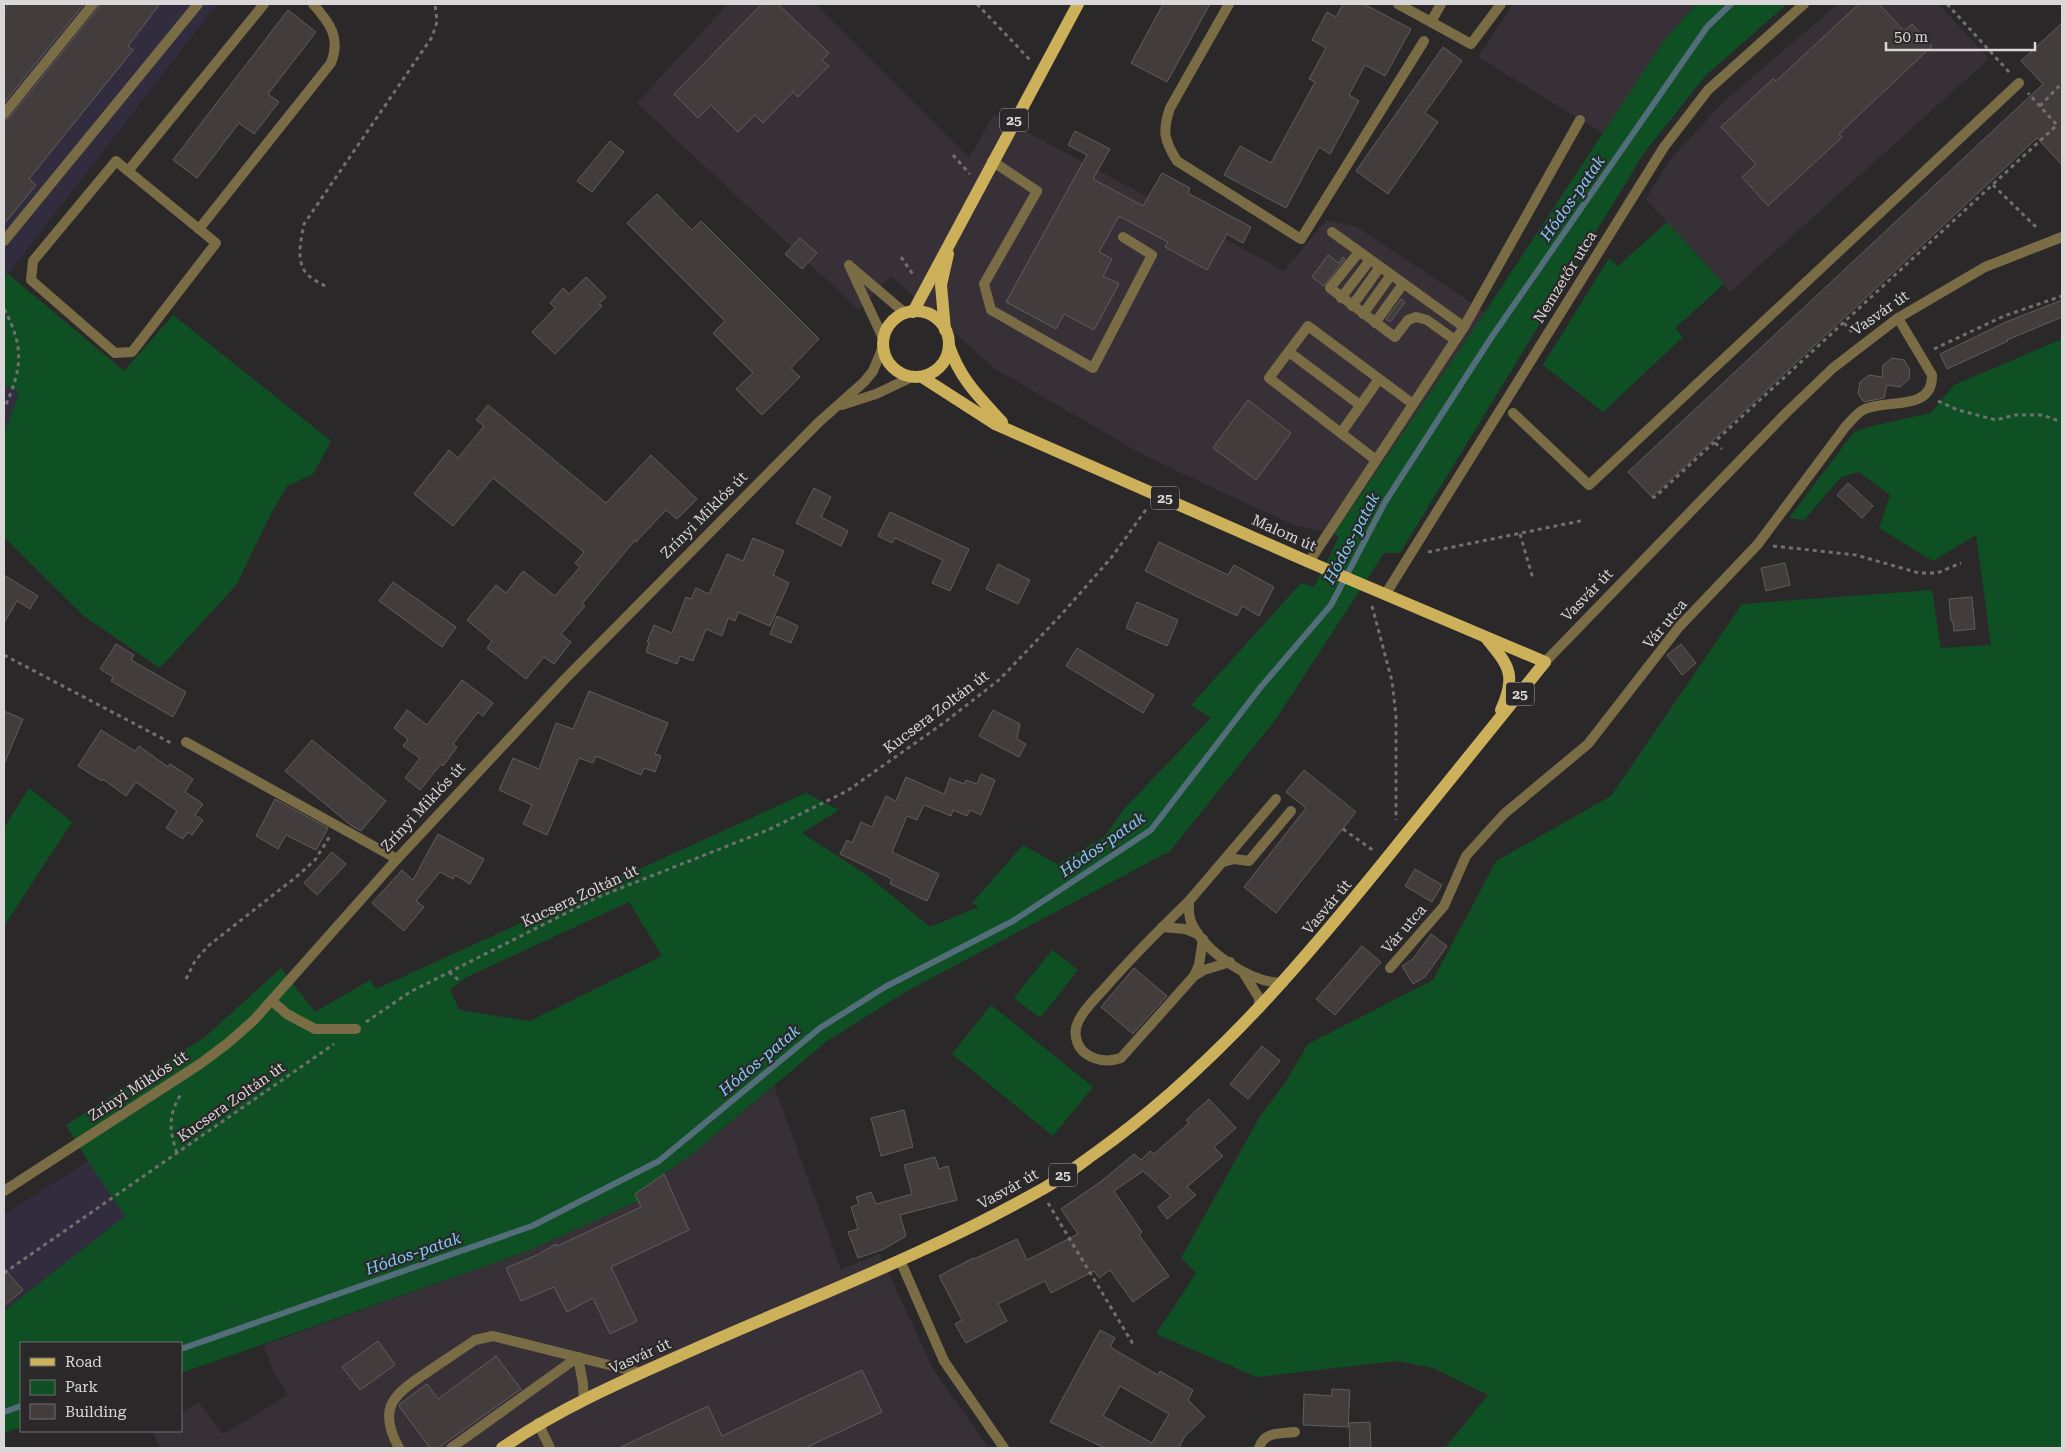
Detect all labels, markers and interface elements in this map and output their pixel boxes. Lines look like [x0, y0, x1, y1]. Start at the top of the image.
scale bar [1886, 20, 2035, 52]
text: 50 m [1894, 28, 1929, 46]
road number: 25 [1000, 108, 1028, 132]
water label: Hódos-patak [1535, 152, 1609, 245]
street label: Nemzetőr utca [1530, 228, 1600, 326]
street label: Vasvár út [1848, 286, 1913, 339]
street label: Zrínyi Miklós út [657, 468, 751, 562]
road number: 25 [1151, 486, 1179, 509]
water label: Hódos-patak [1319, 489, 1383, 588]
street label: Malom út [1249, 511, 1319, 555]
street label: Vasvár út [1558, 565, 1617, 625]
street label: Vár utca [1639, 596, 1691, 652]
street label: Kucsera Zoltán út [880, 666, 992, 757]
road number: 25 [1506, 682, 1534, 706]
street label: Zrínyi Miklós út [377, 758, 469, 855]
water label: Hódos-patak [1055, 808, 1149, 881]
street label: Kucsera Zoltán út [519, 861, 642, 931]
street label: Vasvár út [1299, 876, 1355, 938]
street label: Vár utca [1378, 901, 1430, 957]
water label: Hódos-patak [714, 1021, 804, 1100]
street label: Zrínyi Miklós út [85, 1047, 192, 1125]
street label: Kucsera Zoltán út [174, 1058, 288, 1146]
road number: 25 [1049, 1164, 1077, 1186]
street label: Vasvár út [975, 1165, 1042, 1213]
water label: Hódos-patak [362, 1228, 464, 1279]
street label: Vasvár út [606, 1334, 674, 1378]
legend [20, 1342, 182, 1432]
text: Road [65, 1353, 102, 1371]
text: Park [65, 1378, 99, 1396]
text: Building [65, 1403, 127, 1421]

